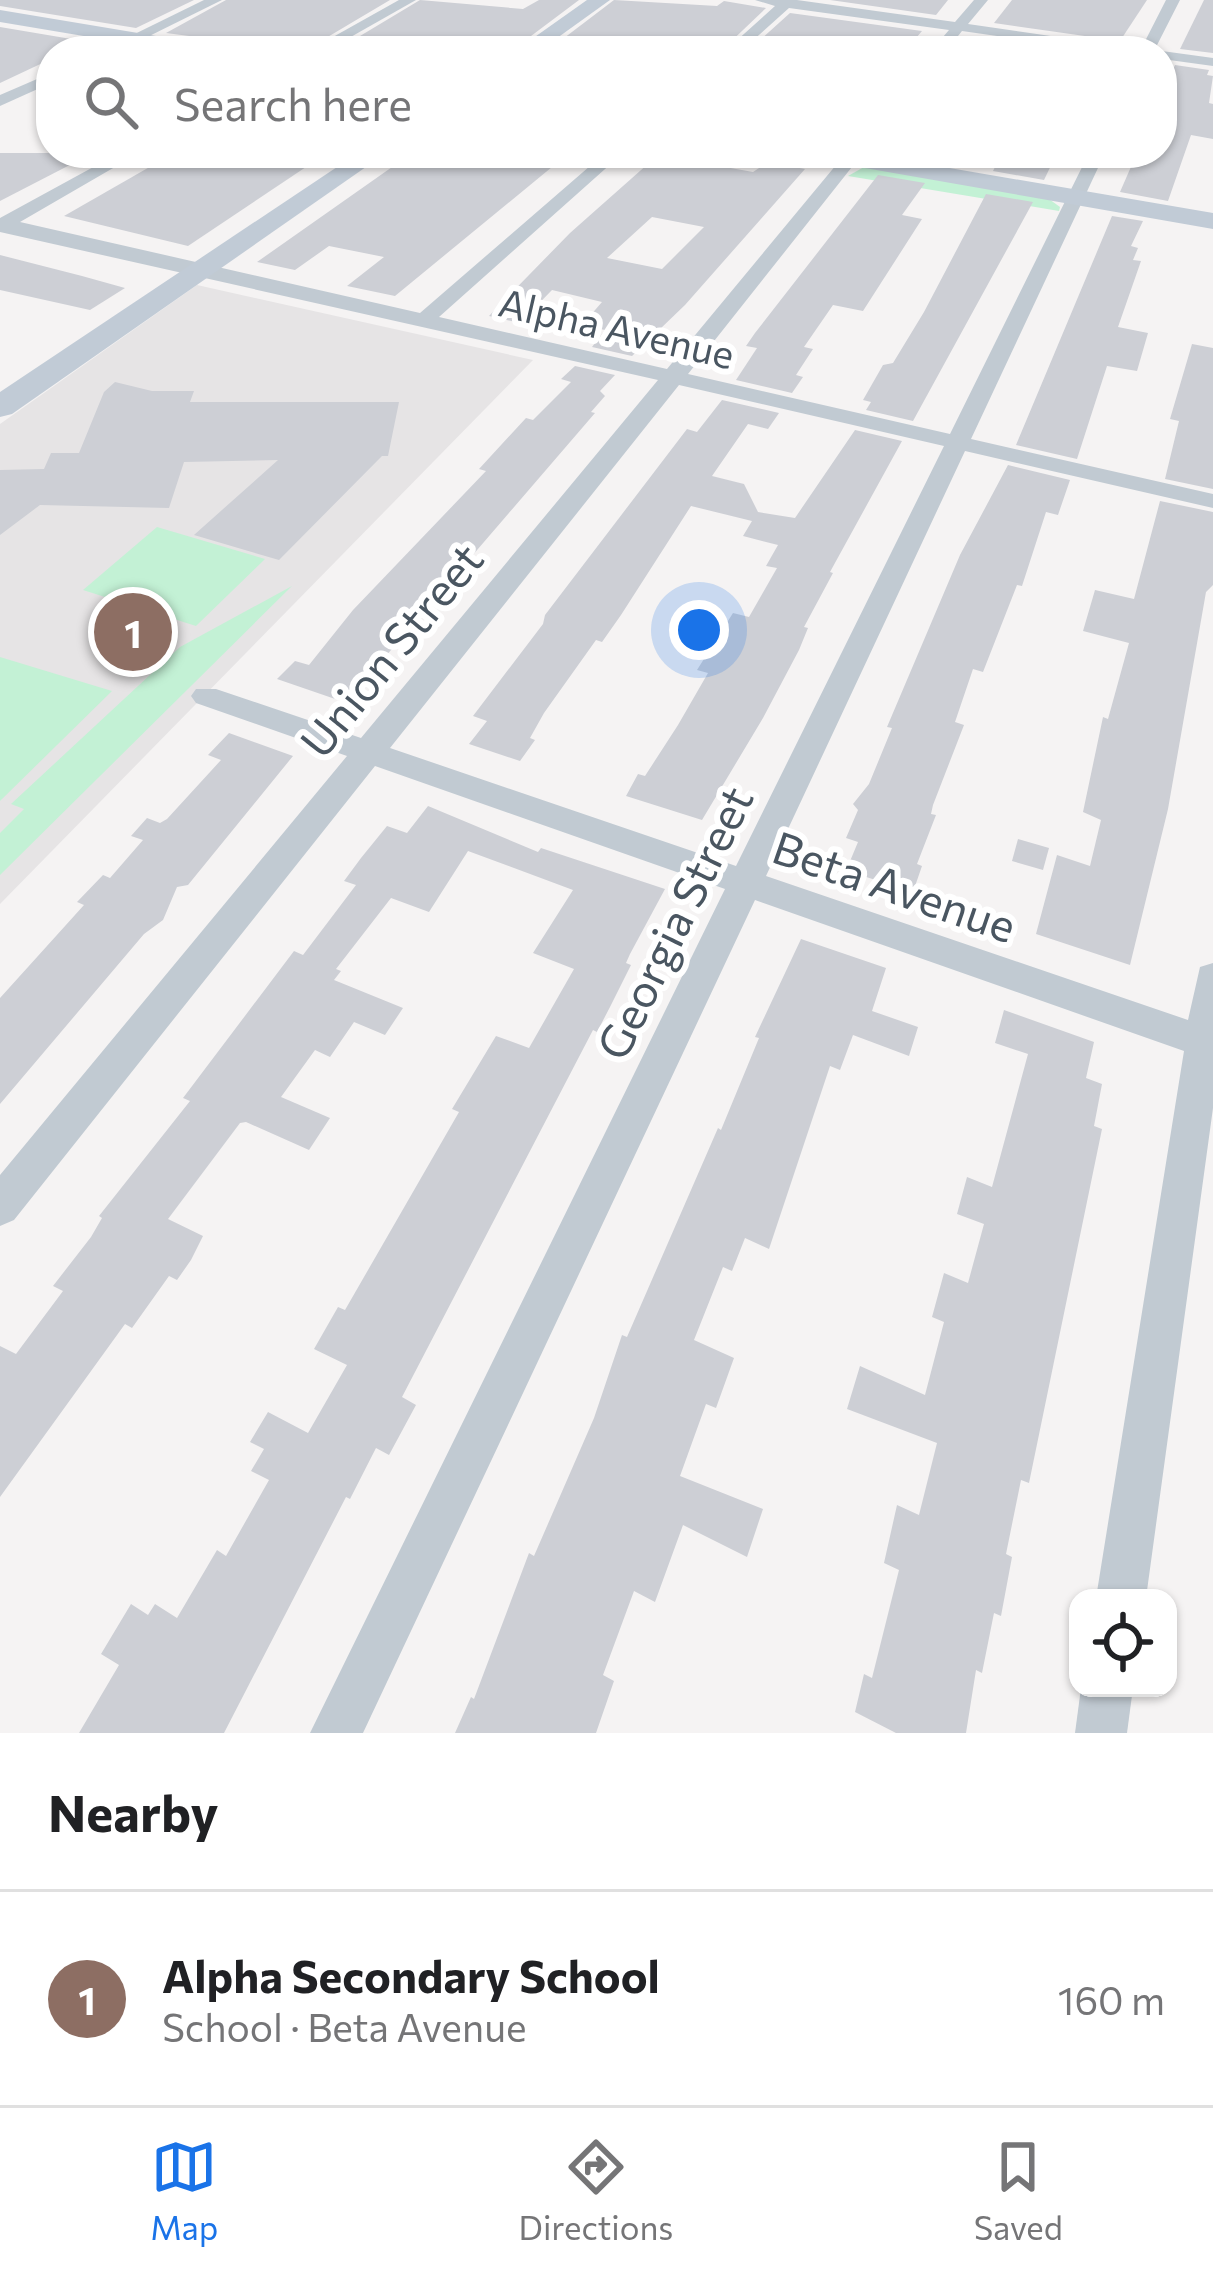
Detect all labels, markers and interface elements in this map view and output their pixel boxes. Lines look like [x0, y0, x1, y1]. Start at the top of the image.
search box [36, 36, 1177, 168]
icon: search [78, 69, 144, 135]
text: Search here [174, 75, 412, 130]
street label: Alpha Avenue [495, 277, 739, 377]
street label: Union Street [287, 531, 493, 767]
pin: 1 [94, 587, 172, 677]
your location [669, 600, 729, 660]
street label: Georgia Street [583, 777, 763, 1067]
street label: Beta Avenue [766, 818, 1024, 952]
map controls [1069, 1589, 1177, 1697]
button: locate [1069, 1589, 1177, 1697]
text: Nearby [48, 1780, 218, 1843]
text: Alpha Secondary School [162, 1947, 660, 2002]
text: 1 [78, 1975, 96, 2023]
text: 160 m [1058, 1975, 1165, 2023]
text: School · Beta Avenue [162, 2002, 527, 2050]
tab: Map [150, 2134, 218, 2247]
tab: Directions [519, 2134, 673, 2247]
tab: Saved [974, 2134, 1063, 2247]

